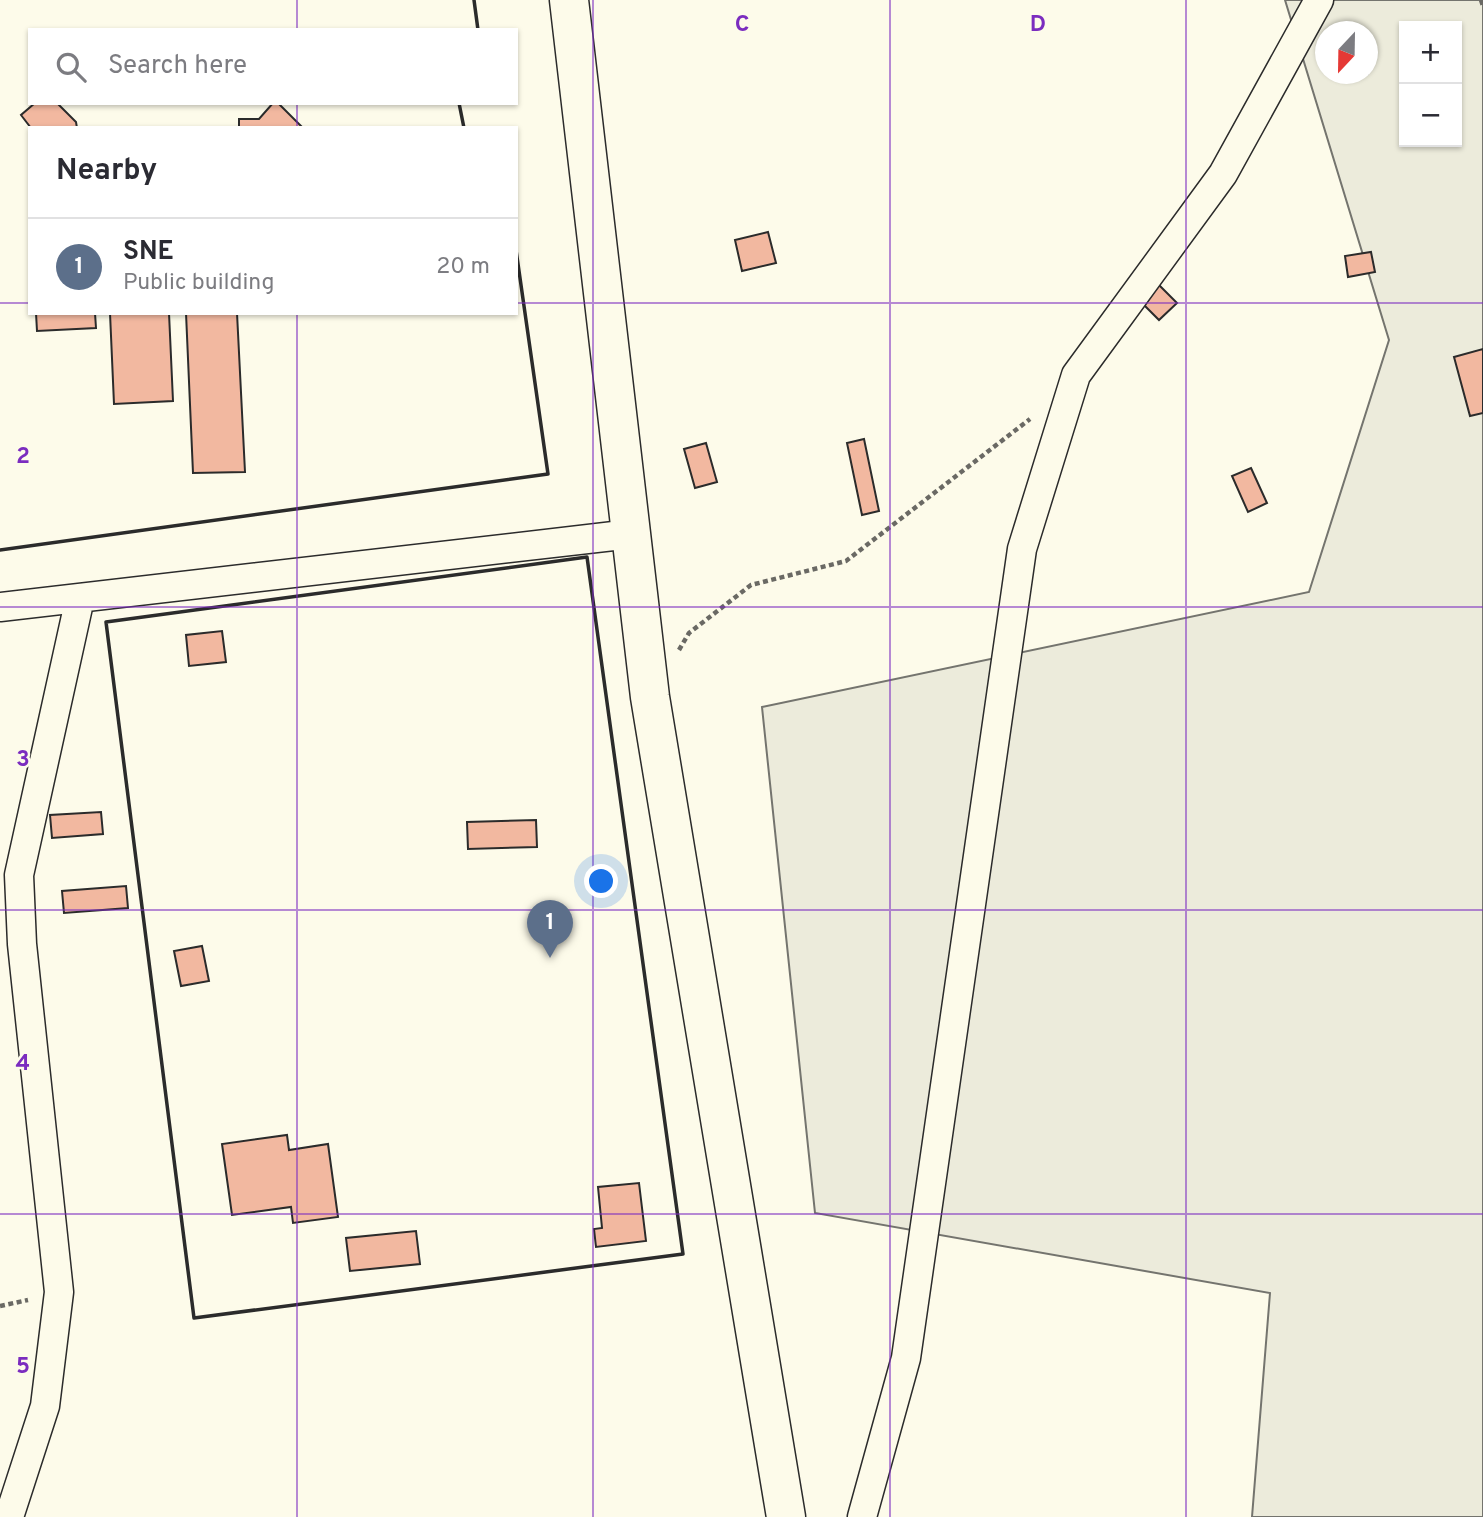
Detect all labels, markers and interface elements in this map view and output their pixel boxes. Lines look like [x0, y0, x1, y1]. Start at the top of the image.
text: C [735, 11, 749, 40]
text: D [1030, 11, 1046, 40]
north arrow [1315, 21, 1378, 84]
map controls [1399, 21, 1462, 147]
button: + [1399, 21, 1462, 84]
search box [28, 28, 518, 105]
icon: search [52, 48, 90, 86]
text: Search here [108, 50, 247, 83]
button: − [1399, 84, 1462, 147]
text: Nearby [56, 153, 157, 190]
text: SNE [123, 236, 174, 269]
text: 1 [74, 253, 84, 282]
text: 20 m [436, 253, 490, 282]
text: Public building [123, 269, 275, 298]
text: 2 [16, 443, 30, 472]
text: 3 [16, 746, 30, 775]
your location [584, 864, 618, 898]
pin: 1 [527, 900, 573, 958]
text: 4 [16, 1050, 30, 1079]
text: 5 [16, 1353, 30, 1382]

